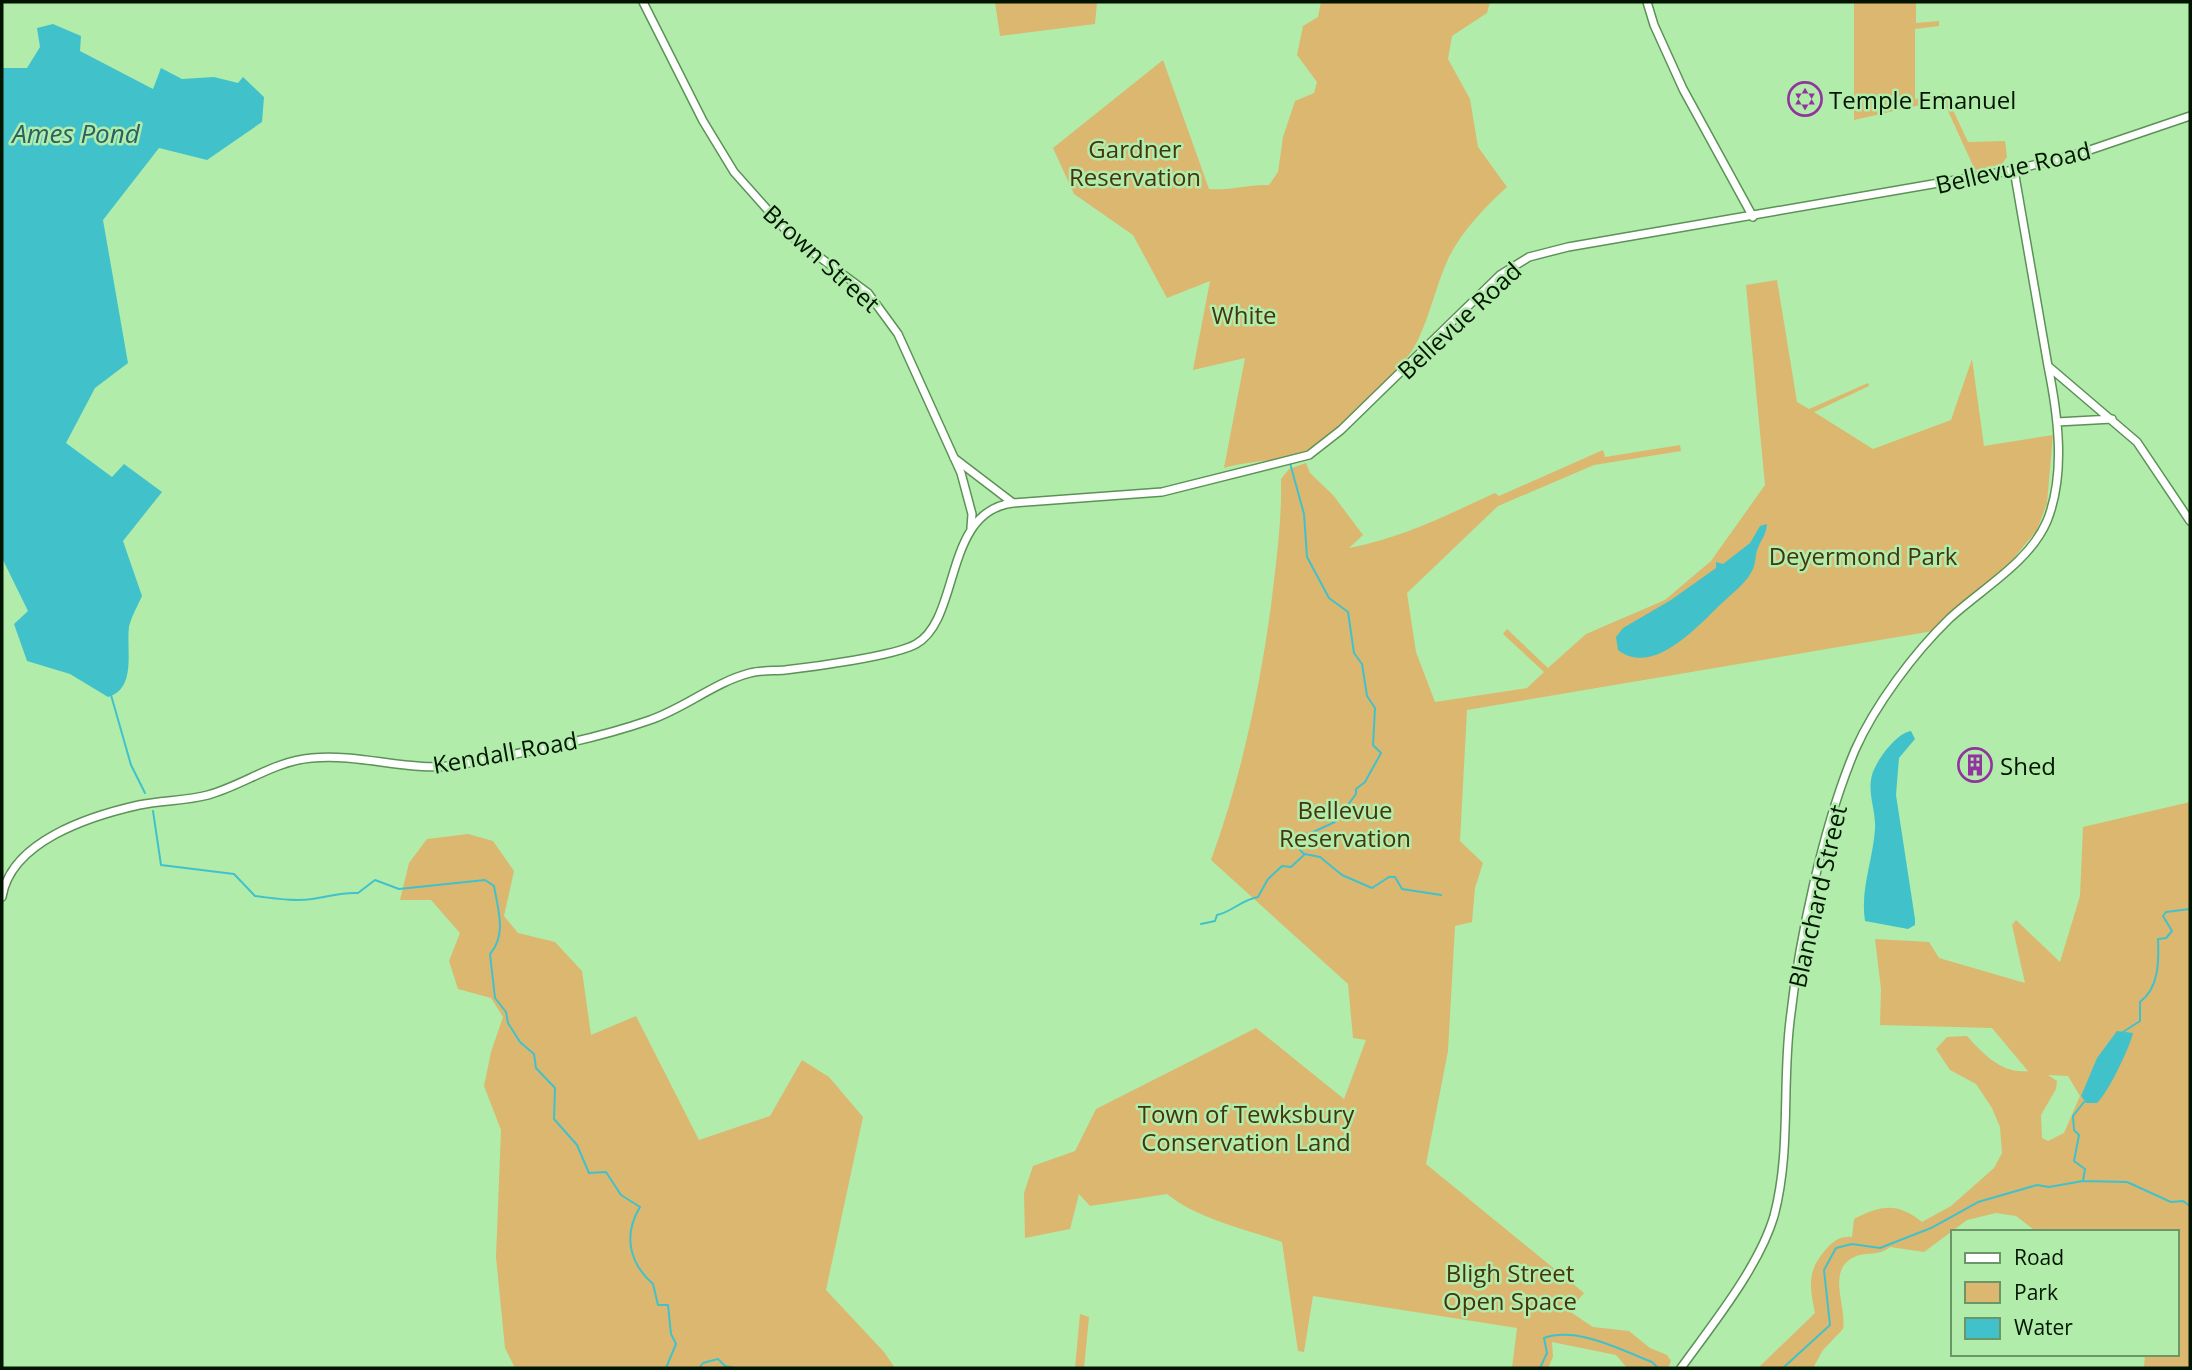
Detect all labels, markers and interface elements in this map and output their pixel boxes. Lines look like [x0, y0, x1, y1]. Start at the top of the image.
synagogue icon: Temple Emanuel [1786, 80, 1824, 118]
place label: Temple Emanuel [1829, 83, 2016, 116]
water label: Ames Pond [10, 115, 141, 151]
park label: Gardner Reservation [1069, 132, 1201, 193]
street label: Bellevue Road [1932, 133, 2094, 201]
street label: Brown Street [757, 197, 887, 319]
street label: Bellevue Road [1390, 254, 1528, 386]
park label: White [1212, 298, 1276, 331]
park label: Deyermond Park [1769, 539, 1958, 572]
street label: Kendall Road [430, 723, 580, 781]
building icon: Shed [1956, 746, 1994, 784]
place label: Shed [2000, 749, 2056, 782]
park label: Bellevue Reservation [1279, 793, 1411, 854]
street label: Blanchard Street [1780, 801, 1854, 991]
park label: Town of Tewksbury Conservation Land [1138, 1097, 1355, 1158]
legend [1951, 1230, 2178, 1356]
text: Road [2014, 1243, 2064, 1271]
park label: Bligh Street Open Space [1443, 1256, 1577, 1317]
text: Park [2014, 1278, 2058, 1306]
text: Water [2014, 1313, 2073, 1341]

